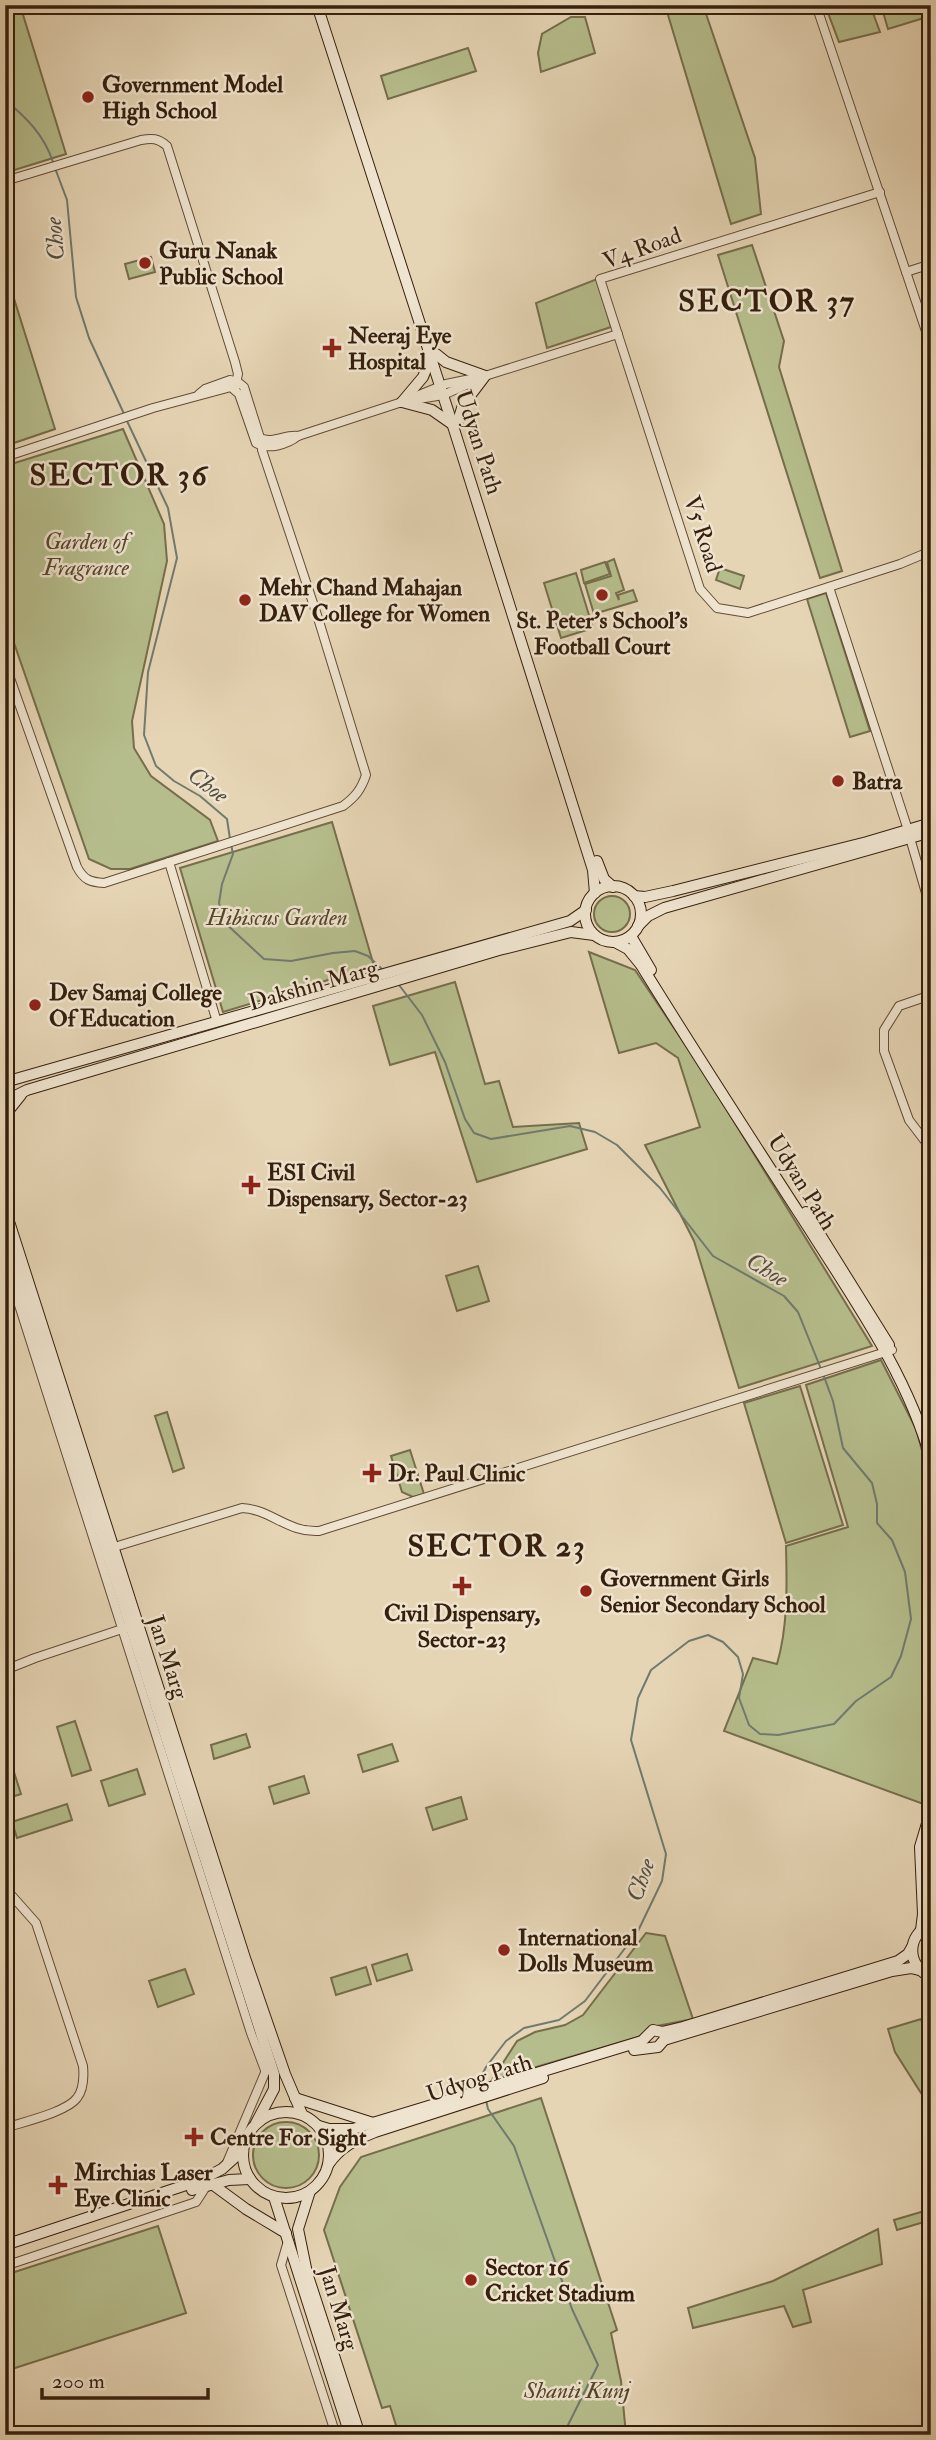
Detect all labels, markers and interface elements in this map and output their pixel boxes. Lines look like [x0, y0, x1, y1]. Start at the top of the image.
place label: Government Model High School [102, 70, 284, 126]
marker: Government Model High School [80, 89, 96, 105]
water label: Choe [38, 215, 72, 262]
street label: V4 Road [599, 220, 685, 276]
place label: Guru Nanak Public School [159, 236, 285, 291]
marker: Guru Nanak Public School [137, 255, 153, 271]
district label: SECTOR 37 [678, 283, 856, 320]
place label: Neeraj Eye Hospital [347, 321, 452, 377]
marker: Neeraj Eye Hospital [322, 338, 342, 358]
street label: Udyan Path [449, 386, 509, 498]
district label: SECTOR 36 [29, 457, 209, 494]
street label: V5 Road [677, 492, 729, 576]
park label: Garden of Fragrance [42, 527, 133, 582]
place label: Mehr Chand Mahajan DAV College for Women [258, 573, 490, 629]
marker: St. Peter's School's Football Court [594, 587, 610, 603]
marker: Mehr Chand Mahajan DAV College for Women [237, 592, 253, 608]
place label: St. Peter's School's Football Court [516, 606, 688, 661]
water label: Choe [181, 760, 236, 811]
place label: Batra [852, 767, 904, 796]
marker: Batra [830, 773, 846, 789]
park label: Hibiscus Garden [205, 903, 348, 932]
street label: Dakshin Marg [245, 953, 382, 1017]
place label: Dev Samaj College Of Education [49, 978, 222, 1033]
marker: Dev Samaj College Of Education [27, 997, 43, 1013]
street label: Udyan Path [761, 1128, 843, 1236]
place label: ESI Civil Dispensary, Sector-23 [267, 1158, 467, 1214]
marker: ESI Civil Dispensary, Sector-23 [241, 1175, 261, 1195]
water label: Choe [740, 1245, 795, 1295]
place label: Dr. Paul Clinic [388, 1459, 526, 1488]
marker: Dr. Paul Clinic [362, 1463, 382, 1483]
district label: SECTOR 23 [407, 1528, 587, 1565]
place label: Government Girls Senior Secondary School [600, 1564, 827, 1620]
marker: Civil Dispensary, Sector-23 [452, 1576, 472, 1596]
marker: Government Girls Senior Secondary School [578, 1583, 594, 1599]
place label: Civil Dispensary, Sector-23 [384, 1599, 541, 1654]
street label: Jan Marg [141, 1611, 195, 1703]
water label: Choe [619, 1853, 663, 1906]
place label: International Dolls Museum [518, 1923, 653, 1978]
marker: International Dolls Museum [496, 1942, 512, 1958]
street label: Udyog Path [423, 2047, 535, 2109]
place label: Centre For Sight [210, 2123, 367, 2153]
marker: Centre For Sight [184, 2127, 204, 2147]
place label: Mirchias Laser Eye Clinic [73, 2158, 213, 2214]
marker: Mirchias Laser Eye Clinic [48, 2175, 68, 2195]
place label: Sector 16 Cricket Stadium [485, 2253, 635, 2308]
street label: Jan Marg [312, 2262, 366, 2354]
marker: Sector 16 Cricket Stadium [463, 2272, 479, 2288]
scale bar [42, 2356, 208, 2400]
text: 200 m [52, 2368, 105, 2395]
park label: Shanti Kunj [523, 2376, 632, 2405]

